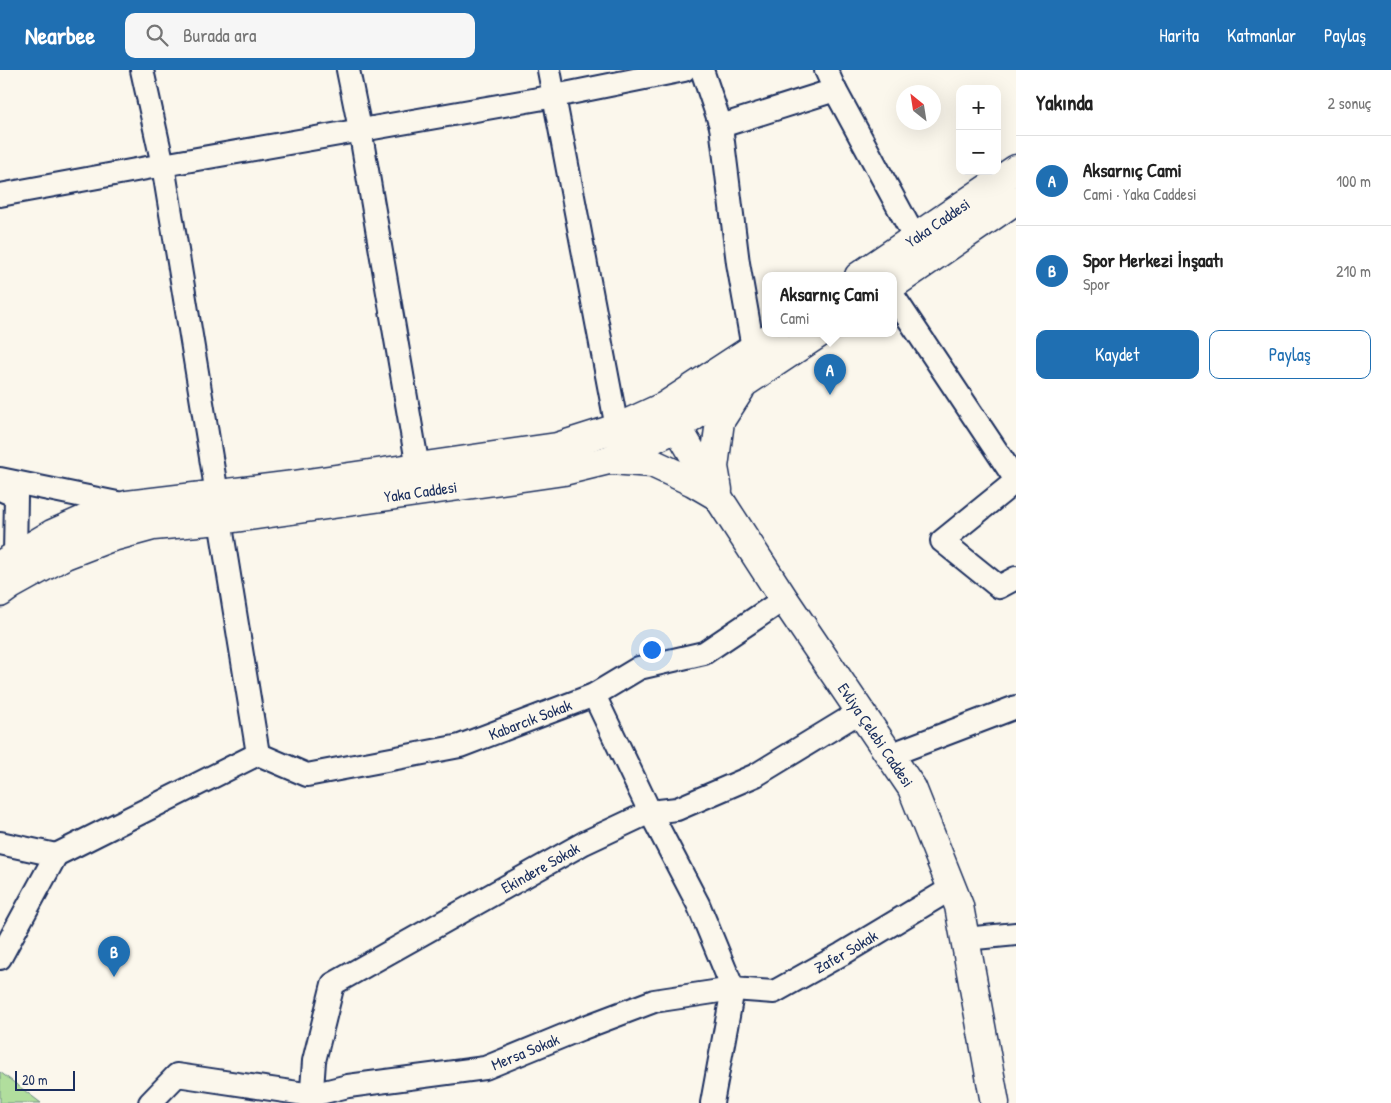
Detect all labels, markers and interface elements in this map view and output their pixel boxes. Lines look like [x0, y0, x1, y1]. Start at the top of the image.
search box [125, 13, 475, 58]
text: Nearbee [25, 19, 95, 51]
icon: search [143, 21, 171, 49]
text: Burada ara [183, 22, 256, 48]
text: Harita [1159, 23, 1199, 48]
text: Katmanlar [1227, 23, 1296, 48]
text: Paylaş [1324, 23, 1366, 48]
north arrow [896, 85, 941, 130]
map controls [956, 85, 1001, 175]
button: + [956, 85, 1001, 130]
text: Yakında [1036, 88, 1093, 117]
text: 2 sonuç [1327, 92, 1371, 114]
button: − [956, 130, 1001, 175]
text: Aksarnıç Cami [1083, 157, 1182, 183]
text: A [1048, 170, 1056, 192]
text: 100 m [1336, 170, 1371, 192]
text: Cami · Yaka Caddesi [1083, 183, 1197, 205]
street label: Yaka Caddesi [901, 193, 974, 252]
text: Spor Merkezi İnşaatı [1083, 247, 1224, 273]
text: B [1048, 260, 1056, 282]
text: 210 m [1336, 260, 1371, 282]
popup [762, 272, 897, 337]
text: Spor [1083, 273, 1110, 295]
text: Aksarnıç Cami [780, 281, 879, 307]
text: Cami [780, 307, 810, 329]
button: Kaydet [1036, 330, 1199, 379]
button: Paylaş [1209, 330, 1371, 379]
pin: A [814, 354, 846, 395]
street label: Yaka Caddesi [383, 475, 459, 508]
your location [639, 637, 665, 663]
street label: Evliya Çelebi Caddesi [833, 678, 919, 791]
street label: Kabarcık Sokak [485, 693, 575, 745]
street label: Ekindere Sokak [497, 837, 584, 898]
street label: Zafer Sokak [810, 924, 882, 978]
pin: B [98, 936, 130, 977]
street label: Mersa Sokak [488, 1028, 563, 1075]
scale bar [15, 1068, 75, 1091]
text: 20 m [22, 1070, 48, 1089]

